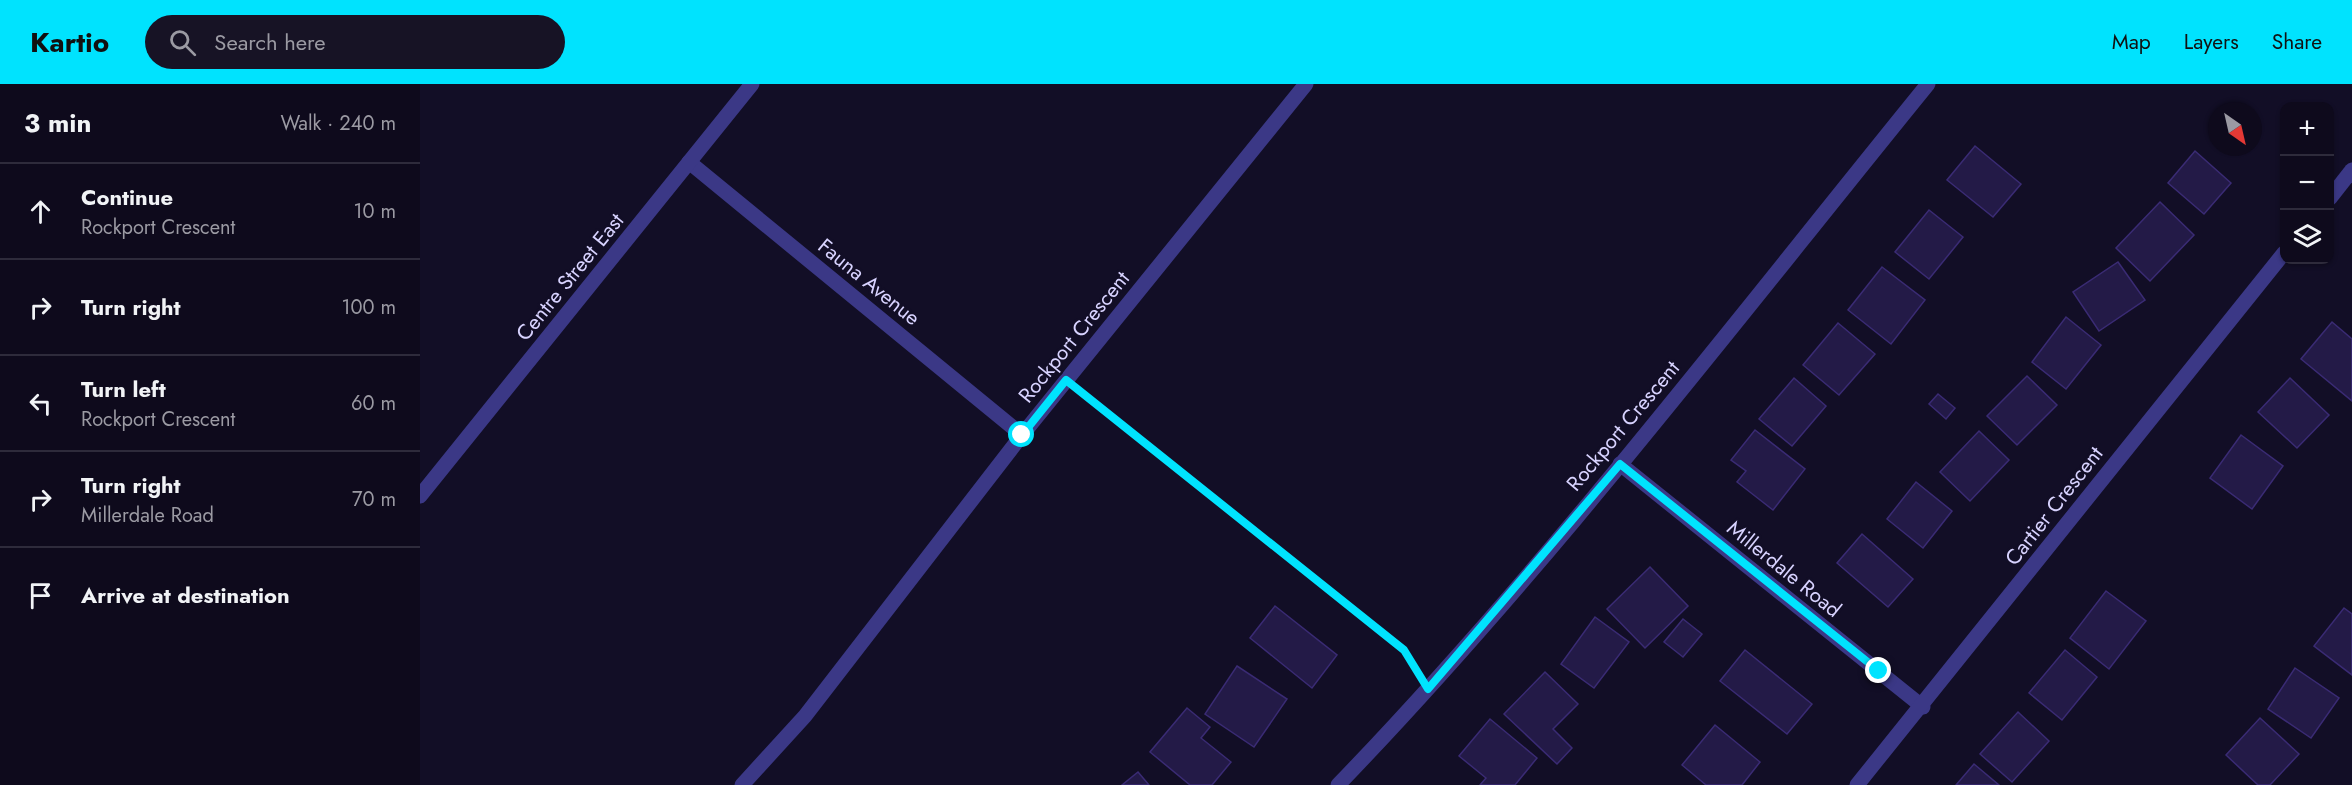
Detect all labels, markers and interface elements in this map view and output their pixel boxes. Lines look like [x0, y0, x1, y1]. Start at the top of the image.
search box [145, 15, 565, 69]
text: Kartio [30, 22, 109, 63]
icon: search [166, 26, 199, 59]
text: Search here [214, 26, 326, 58]
text: Map [2112, 27, 2151, 57]
text: Layers [2184, 27, 2239, 57]
text: Share [2272, 27, 2322, 57]
north arrow [2208, 102, 2262, 156]
map controls [2280, 102, 2334, 264]
button: + [2280, 102, 2334, 156]
text: 3 min [24, 104, 91, 142]
text: Walk · 240 m [281, 109, 396, 138]
button: − [2280, 156, 2334, 210]
text: Continue [81, 181, 173, 213]
icon: ahead [24, 195, 57, 228]
text: 10 m [353, 197, 396, 226]
street label: Centre Street East [509, 207, 631, 347]
button: layers [2280, 210, 2334, 264]
text: Rockport Crescent [81, 213, 235, 242]
street label: Fauna Avenue [811, 231, 927, 333]
street label: Rockport Crescent [1011, 265, 1137, 409]
icon: right [24, 291, 57, 324]
text: Turn right [81, 291, 181, 323]
text: 100 m [341, 293, 396, 322]
street label: Rockport Crescent [1559, 354, 1687, 498]
text: Turn left [81, 373, 166, 405]
icon: left [24, 387, 57, 420]
text: 60 m [351, 389, 396, 418]
text: Rockport Crescent [81, 405, 235, 434]
route start [1008, 421, 1034, 447]
street label: Cartier Crescent [1998, 440, 2110, 572]
text: Turn right [81, 469, 181, 501]
icon: right [24, 483, 57, 516]
text: 70 m [352, 485, 396, 514]
text: Millerdale Road [81, 501, 214, 530]
street label: Millerdale Road [1720, 513, 1848, 625]
icon: arrive [24, 579, 57, 612]
text: Arrive at destination [81, 579, 290, 611]
route end [1865, 657, 1891, 683]

